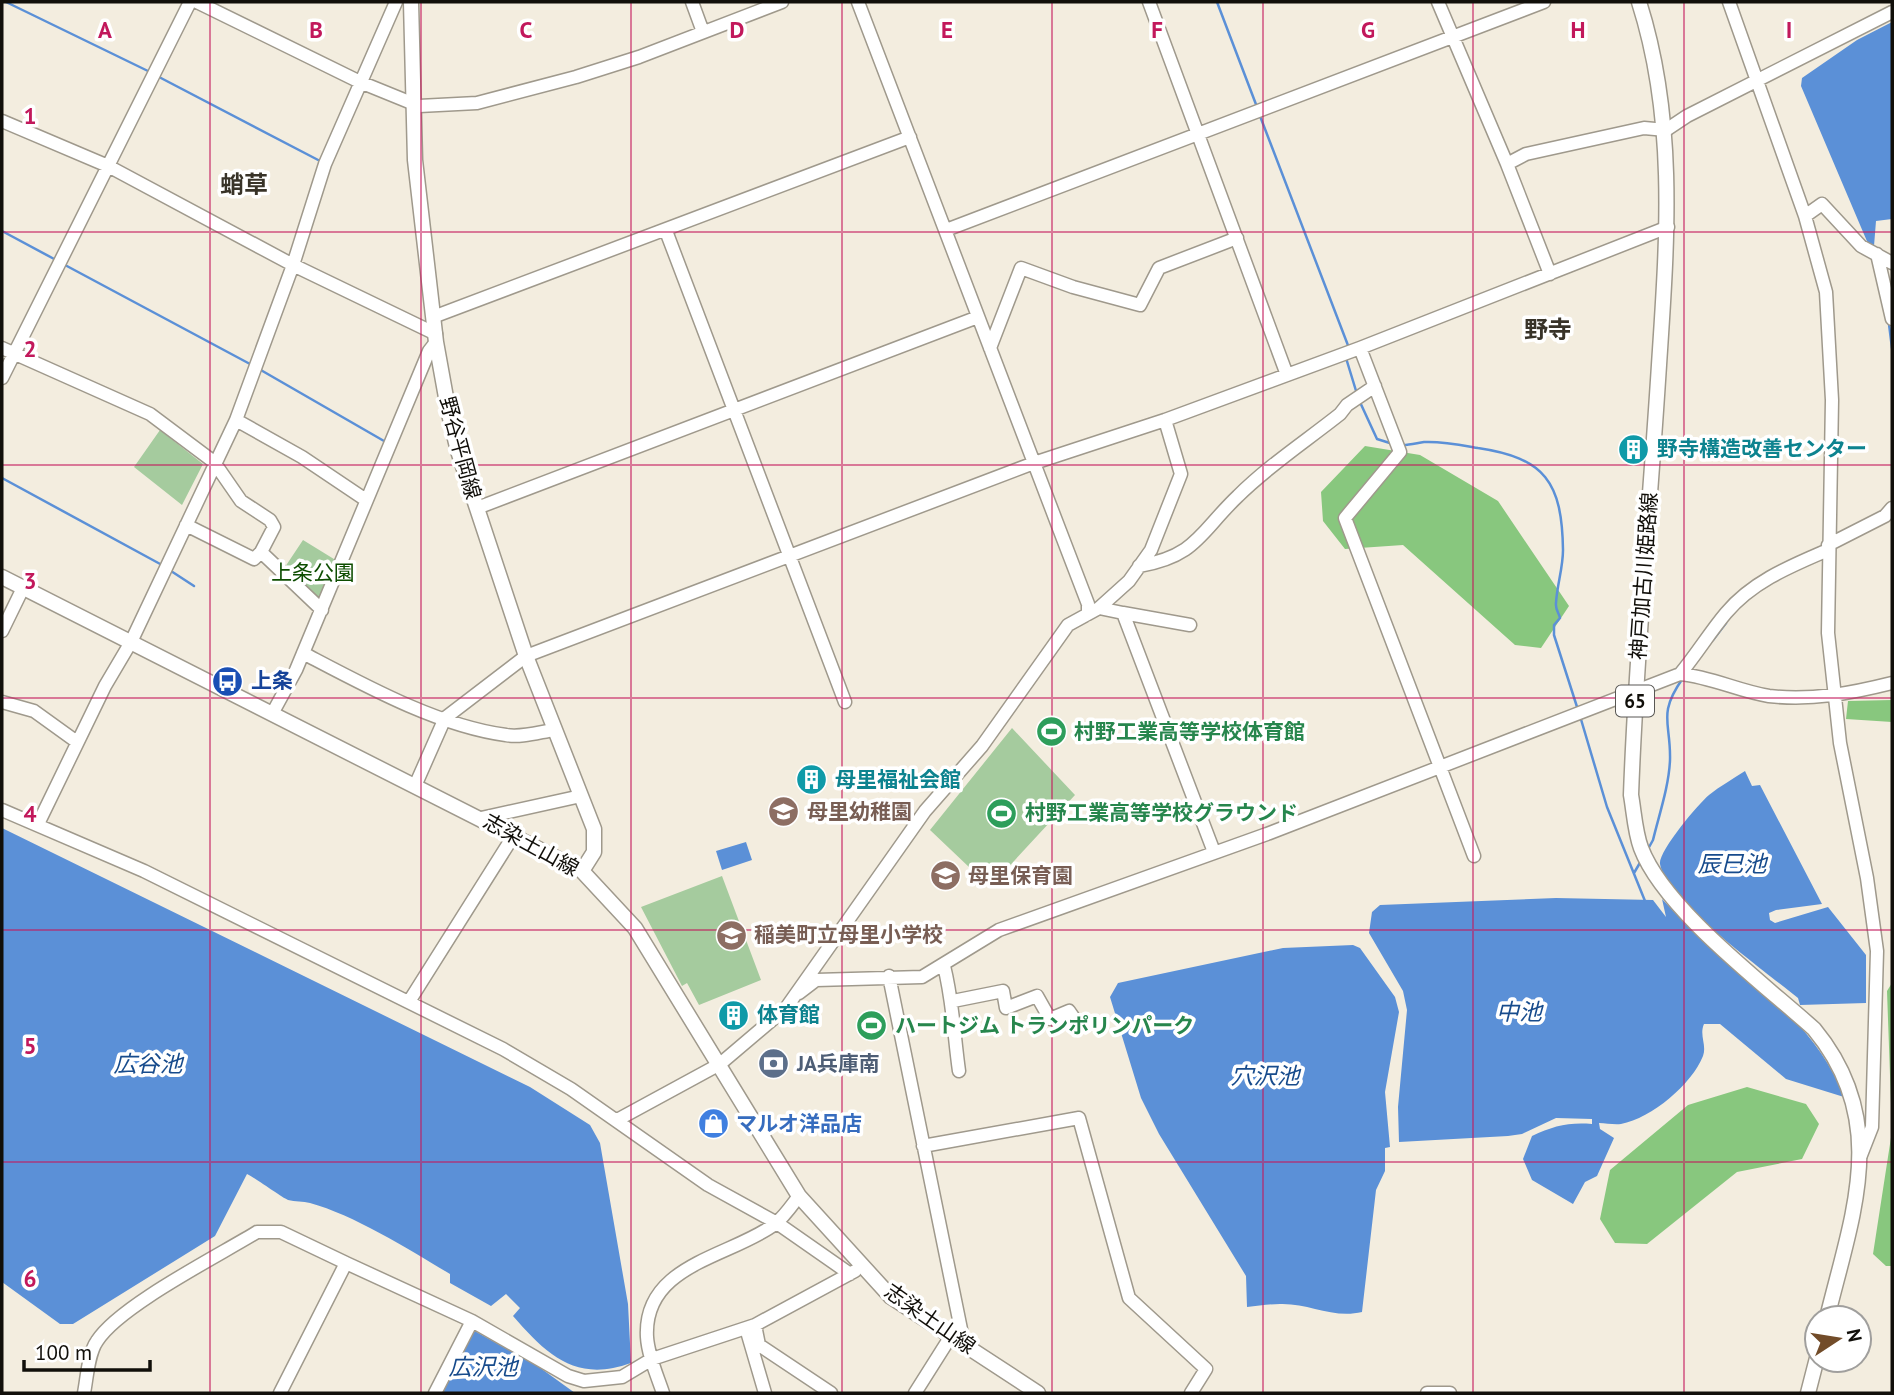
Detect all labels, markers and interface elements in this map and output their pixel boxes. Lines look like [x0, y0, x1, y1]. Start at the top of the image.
text: A [98, 15, 112, 44]
text: B [309, 15, 323, 44]
text: C [520, 15, 533, 44]
text: D [730, 15, 744, 44]
text: E [941, 15, 953, 44]
text: F [1151, 15, 1163, 44]
text: G [1361, 15, 1375, 44]
text: H [1571, 15, 1585, 44]
text: I [1786, 15, 1792, 44]
text: 1 [23, 101, 37, 130]
district label: 蛸草 [220, 169, 268, 200]
district label: 野寺 [1524, 314, 1572, 345]
text: 2 [23, 334, 37, 363]
street label: 野谷平岡線 [434, 394, 487, 502]
building icon: 野寺構造改善センター [1617, 432, 1651, 466]
place label: 野寺構造改善センター [1657, 435, 1867, 462]
street label: 神戸加古川姫路線 [1624, 491, 1663, 661]
park label: 上条公園 [271, 559, 355, 586]
text: 3 [23, 566, 37, 595]
bus stop icon: 上条 [211, 664, 245, 698]
place label: 上条 [251, 667, 293, 694]
road number: 65 [1616, 686, 1654, 716]
sports icon: 村野工業高等学校体育館 [1034, 715, 1068, 749]
place label: 村野工業高等学校体育館 [1074, 718, 1305, 745]
building icon: 母里福祉会館 [795, 763, 829, 797]
place label: 母里福祉会館 [835, 766, 961, 793]
school or university icon: 母里幼稚園 [767, 795, 801, 829]
sports icon: 村野工業高等学校グラウンド [985, 796, 1019, 830]
place label: 母里幼稚園 [807, 798, 912, 825]
text: 4 [23, 799, 37, 828]
place label: 村野工業高等学校グラウンド [1025, 799, 1298, 826]
street label: 志染土山線 [479, 807, 584, 882]
water label: 辰巳池 [1698, 849, 1769, 878]
school or university icon: 母里保育園 [928, 859, 962, 893]
place label: 母里保育園 [968, 862, 1073, 889]
school or university icon: 稲美町立母里小学校 [714, 918, 748, 952]
place label: 稲美町立母里小学校 [754, 921, 943, 948]
water label: 中池 [1496, 997, 1544, 1026]
building icon: 体育館 [717, 998, 751, 1032]
place label: 体育館 [757, 1001, 820, 1028]
sports icon: ハートジム トランポリンパーク [855, 1009, 889, 1043]
place label: ハートジム トランポリンパーク [895, 1012, 1194, 1039]
text: 5 [23, 1031, 37, 1060]
bank icon: JA兵庫南 [757, 1047, 791, 1081]
water label: 広谷池 [114, 1049, 185, 1078]
place label: JA兵庫南 [796, 1050, 880, 1077]
water label: 穴沢池 [1231, 1061, 1302, 1090]
shop icon: マルオ洋品店 [696, 1107, 730, 1141]
place label: マルオ洋品店 [736, 1110, 862, 1137]
text: 6 [23, 1264, 37, 1293]
street label: 志染土山線 [880, 1277, 981, 1360]
north arrow [1803, 1304, 1873, 1374]
text: N [1842, 1327, 1868, 1344]
scale bar [24, 1328, 150, 1372]
text: 100 m [35, 1339, 92, 1366]
water label: 広沢池 [449, 1352, 520, 1381]

